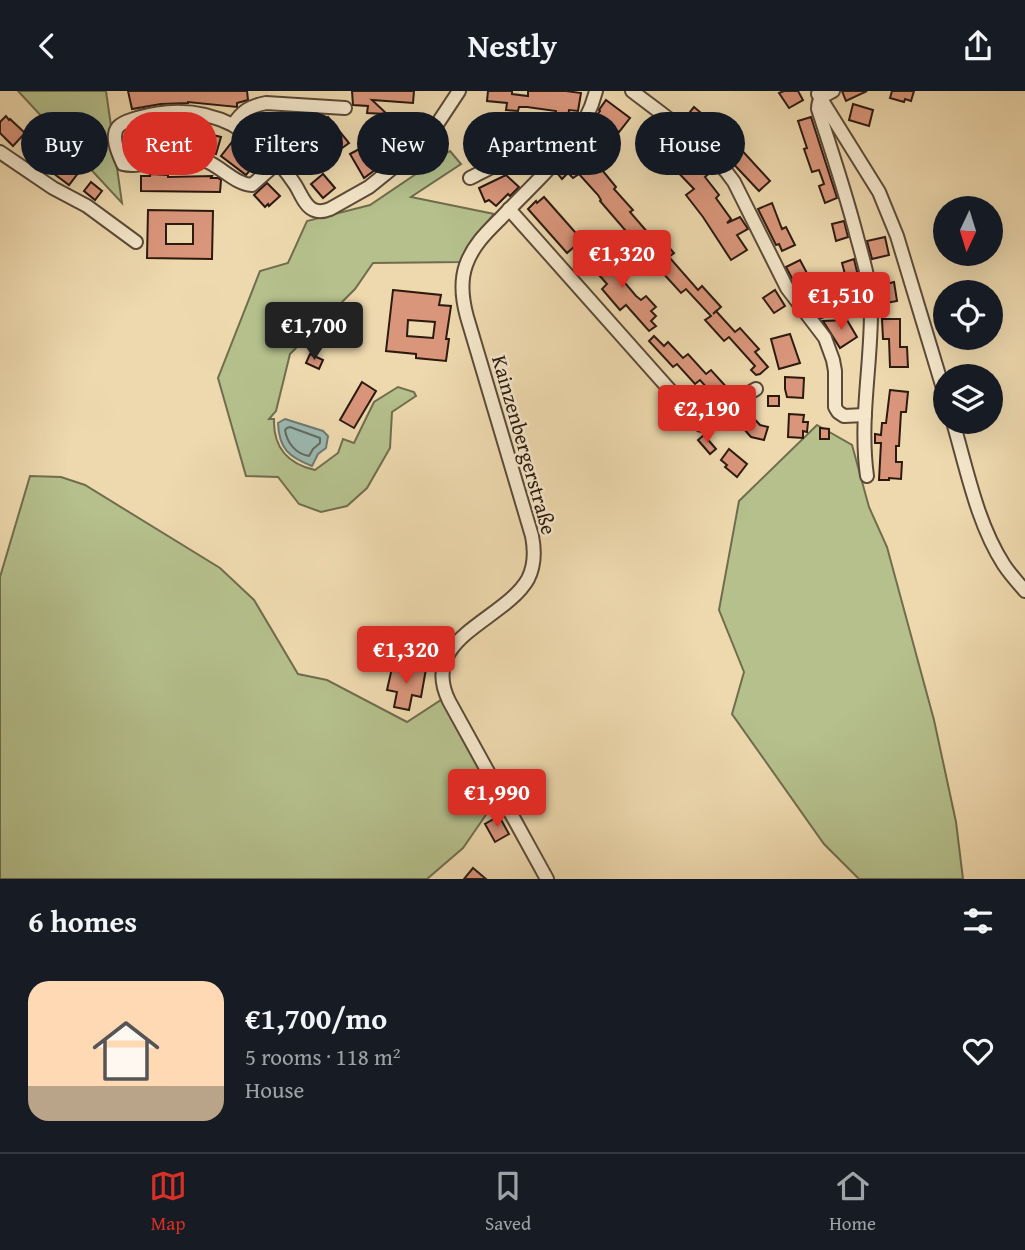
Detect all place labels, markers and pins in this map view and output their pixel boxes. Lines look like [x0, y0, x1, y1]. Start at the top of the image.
pin: €1,320 [565, 231, 679, 290]
pin: €1,510 [784, 273, 898, 332]
pin: €1,700 [257, 303, 371, 362]
pin: €2,190 [650, 385, 764, 445]
pin: €1,320 [349, 627, 463, 686]
pin: €1,990 [440, 769, 554, 829]

